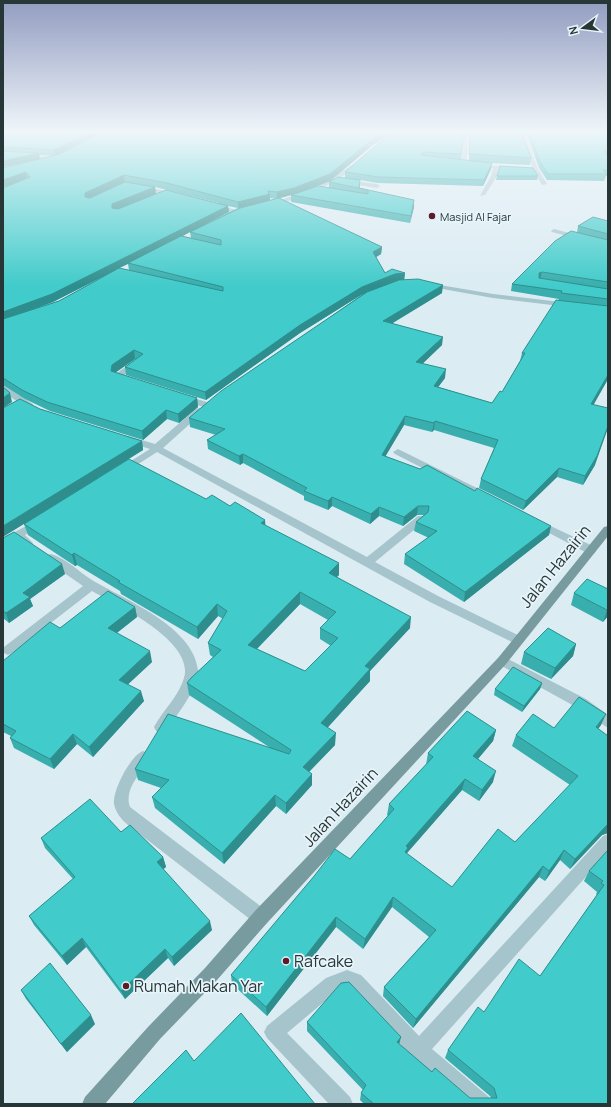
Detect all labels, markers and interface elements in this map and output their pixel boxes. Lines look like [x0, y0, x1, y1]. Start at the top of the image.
north arrow [563, 8, 603, 48]
text: N [565, 25, 581, 36]
place label: Masjid Al Fajar [440, 209, 511, 224]
marker: Masjid Al Fajar [427, 211, 437, 221]
street label: Jalan Hazairin [515, 520, 595, 612]
street label: Jalan Hazairin [297, 763, 383, 851]
place label: Rafcake [294, 950, 353, 972]
marker: Rafcake [281, 956, 291, 966]
place label: Rumah Makan Yar [134, 975, 263, 997]
marker: Rumah Makan Yar [121, 981, 131, 991]

